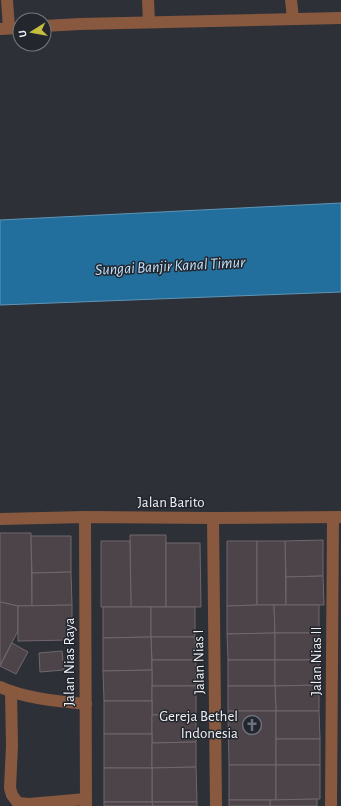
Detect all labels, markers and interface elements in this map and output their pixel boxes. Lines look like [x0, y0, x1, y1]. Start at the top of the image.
north arrow [12, 12, 52, 52]
text: U [17, 29, 29, 38]
water label: Sungai Banjir Kanal Timur [94, 254, 246, 279]
street label: Jalan Barito [137, 495, 205, 510]
street label: Jalan Nias Raya [62, 618, 77, 706]
street label: Jalan Nias II [309, 627, 324, 695]
street label: Jalan Nias I [191, 629, 207, 695]
place label: Gereja Bethel Indonesia [159, 709, 238, 741]
church icon: Gereja Bethel Indonesia [241, 714, 263, 736]

